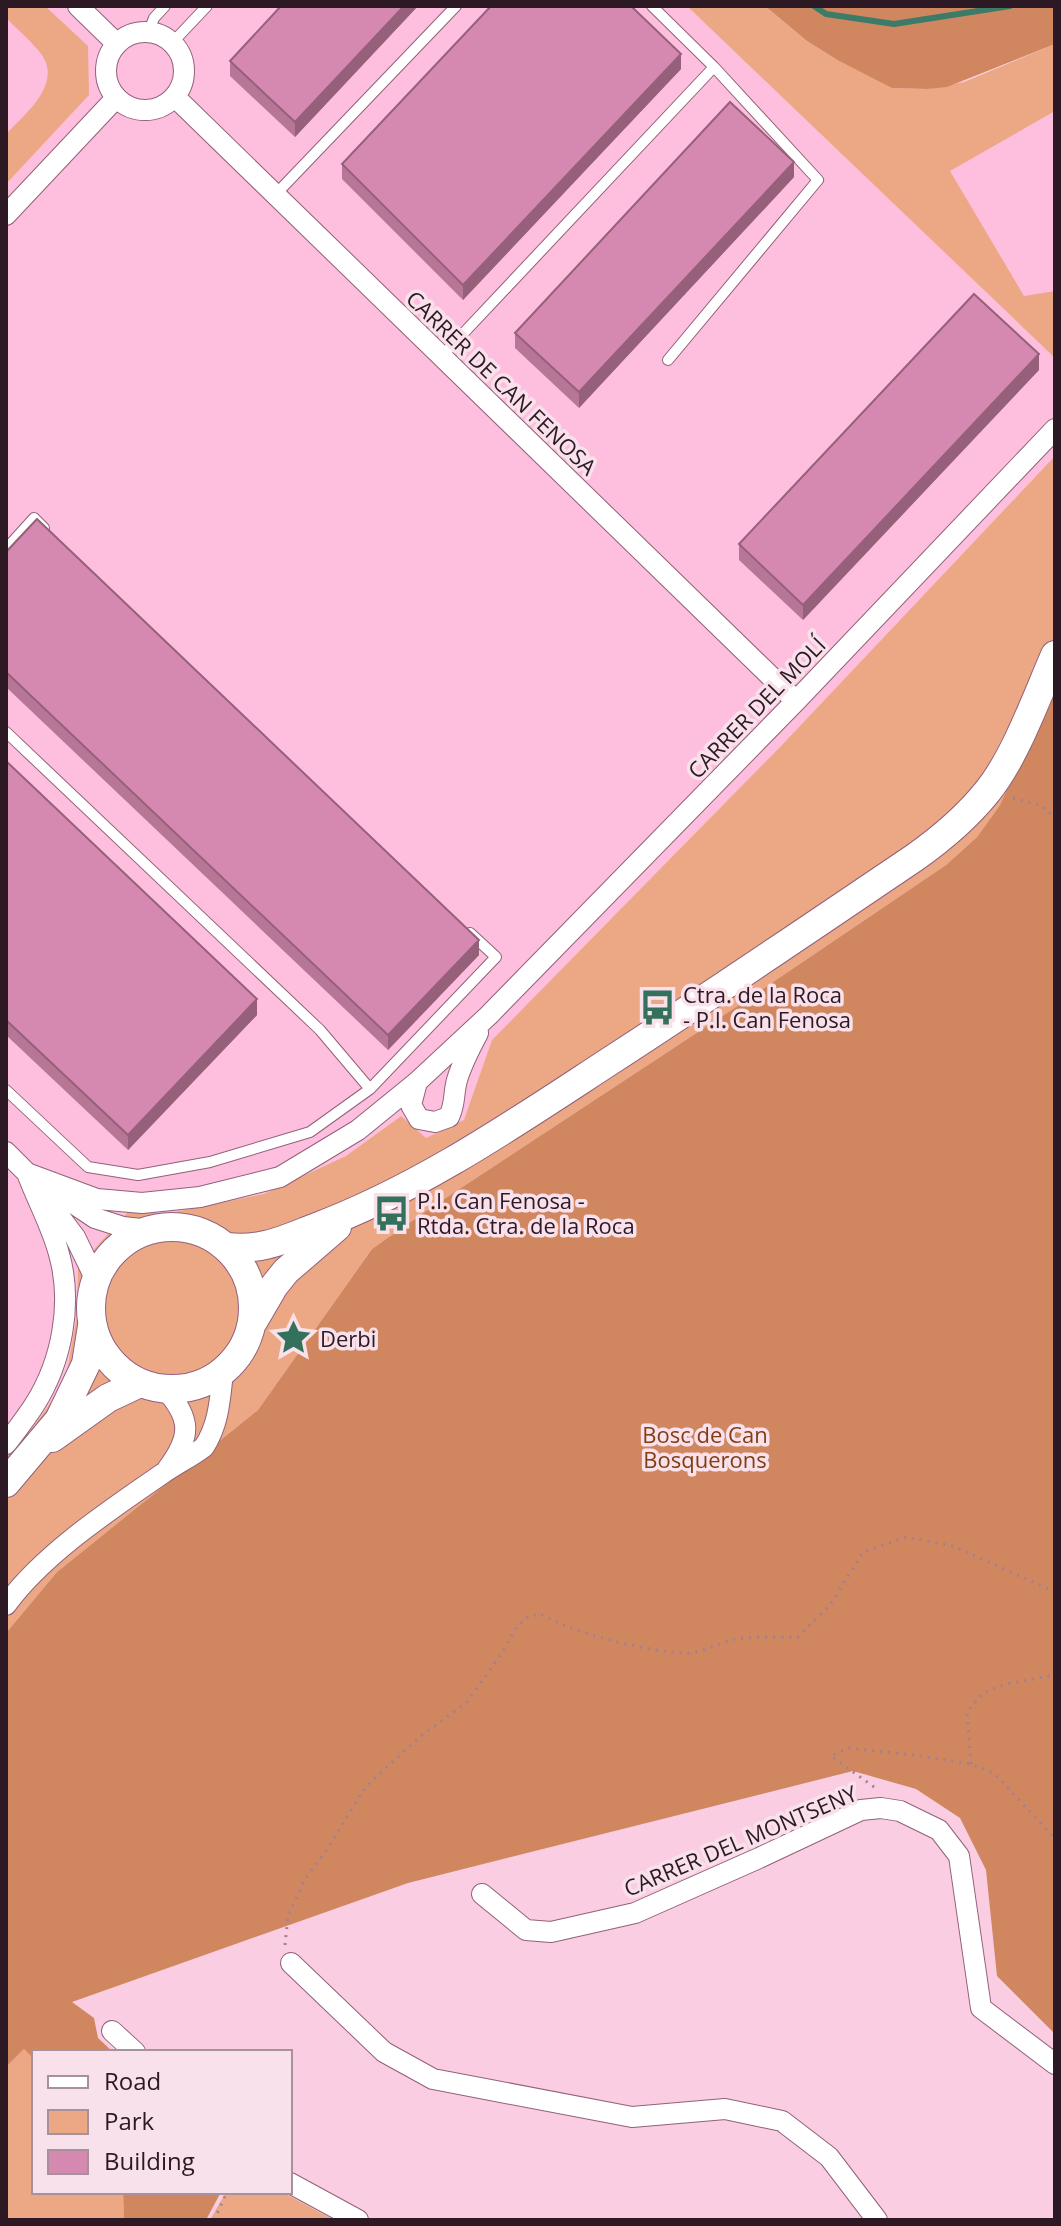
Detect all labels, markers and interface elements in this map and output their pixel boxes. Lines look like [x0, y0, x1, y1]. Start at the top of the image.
street label: CARRER DE CAN FENOSA [400, 283, 604, 481]
street label: CARRER DEL MOLÍ [680, 629, 832, 784]
place label: Ctra. de la Roca - P.I. Can Fenosa [683, 979, 851, 1034]
bus stop icon: Ctra. de la Roca - P.I. Can Fenosa [638, 988, 676, 1026]
place label: P.I. Can Fenosa - Rtda. Ctra. de la Roca [417, 1185, 635, 1240]
bus stop icon: P.I. Can Fenosa - Rtda. Ctra. de la Roca [372, 1194, 410, 1232]
place icon: Derbi [275, 1319, 313, 1357]
place label: Derbi [320, 1323, 376, 1353]
park label: Bosc de Can Bosquerons [642, 1419, 768, 1474]
street label: CARRER DEL MONTSENY [619, 1777, 862, 1903]
legend [32, 2050, 292, 2194]
text: Road [104, 2064, 161, 2097]
text: Park [104, 2104, 155, 2137]
text: Building [104, 2144, 195, 2177]

